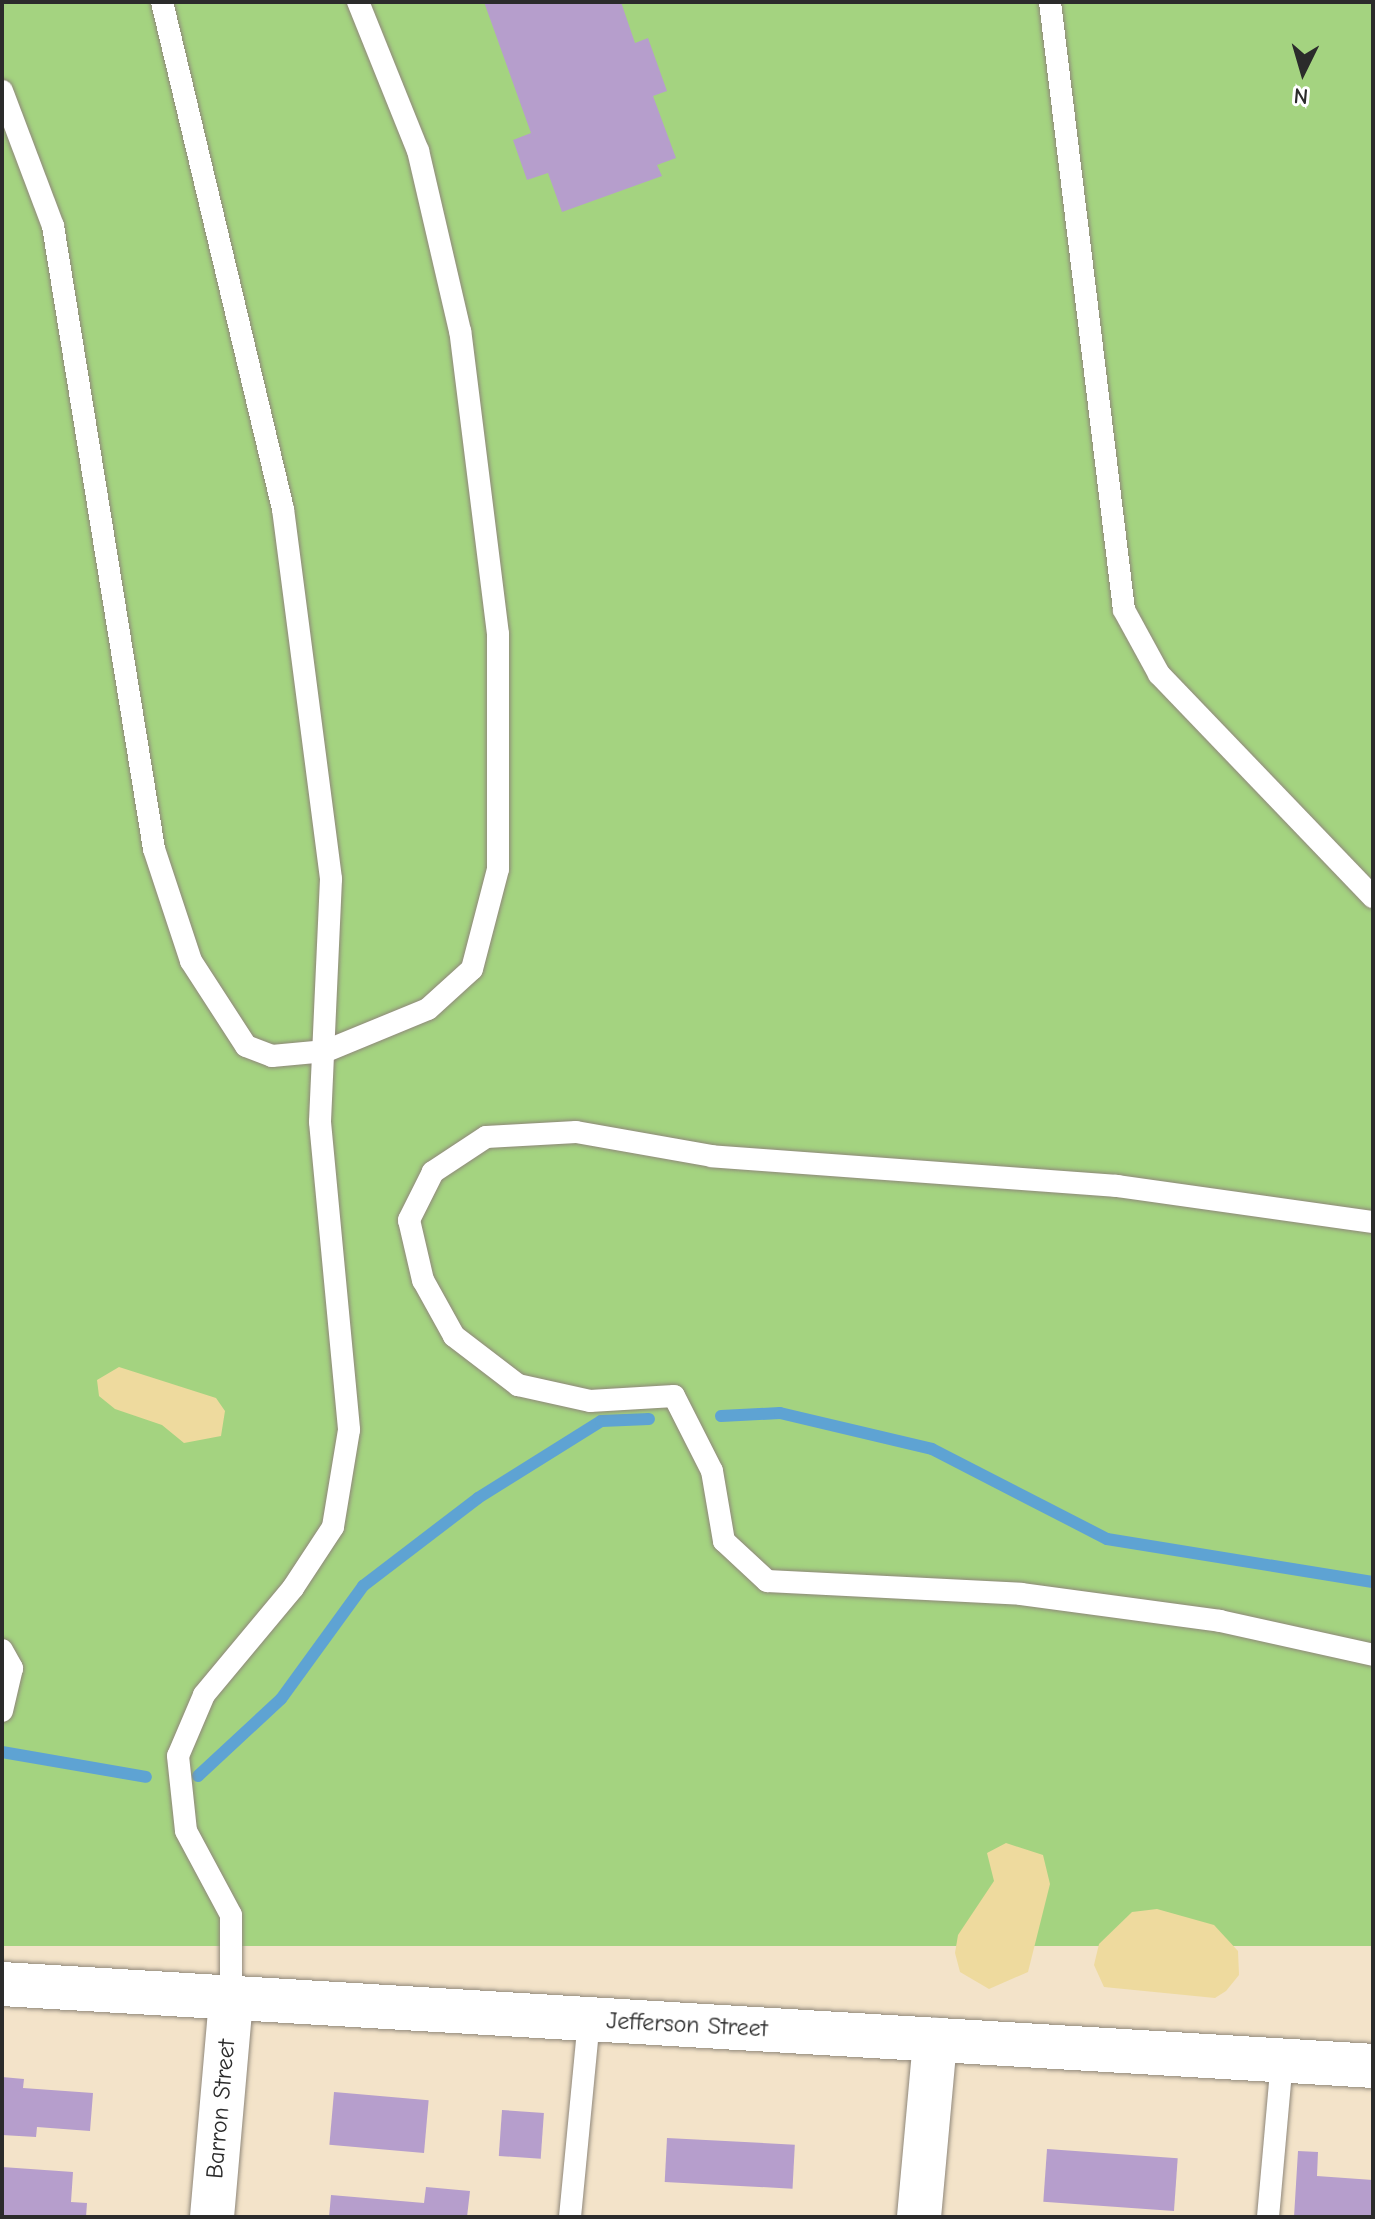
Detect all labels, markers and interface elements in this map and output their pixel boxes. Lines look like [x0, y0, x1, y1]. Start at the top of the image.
north arrow [1263, 32, 1343, 112]
text: N [1293, 82, 1309, 109]
street label: Jefferson Street [606, 2006, 768, 2044]
street label: Barron Street [201, 2038, 241, 2180]

